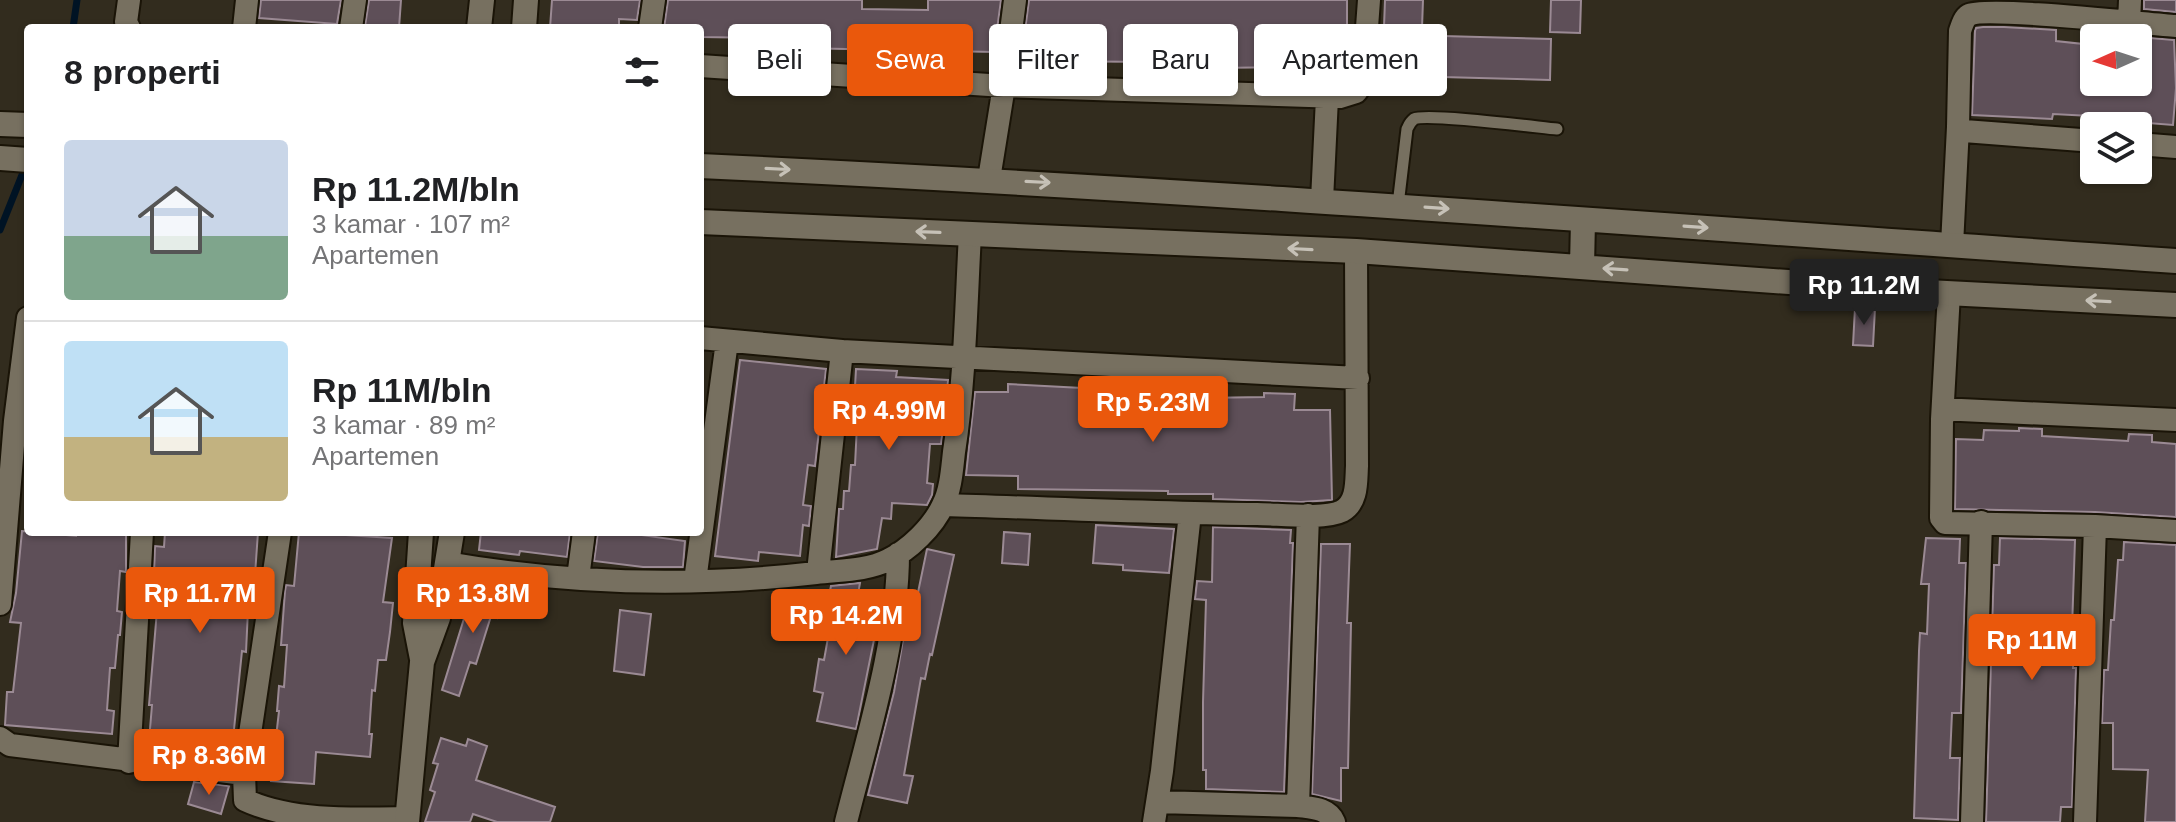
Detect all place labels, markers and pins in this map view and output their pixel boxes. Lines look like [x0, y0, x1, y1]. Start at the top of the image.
pin: Rp 11.2M [1781, 259, 1947, 327]
pin: Rp 5.23M [1070, 376, 1236, 444]
pin: Rp 4.99M [806, 384, 972, 452]
pin: Rp 11.7M [117, 567, 283, 635]
pin: Rp 13.8M [390, 567, 556, 635]
pin: Rp 14.2M [763, 589, 929, 657]
pin: Rp 11M [1967, 614, 2097, 682]
pin: Rp 8.36M [126, 729, 292, 797]

